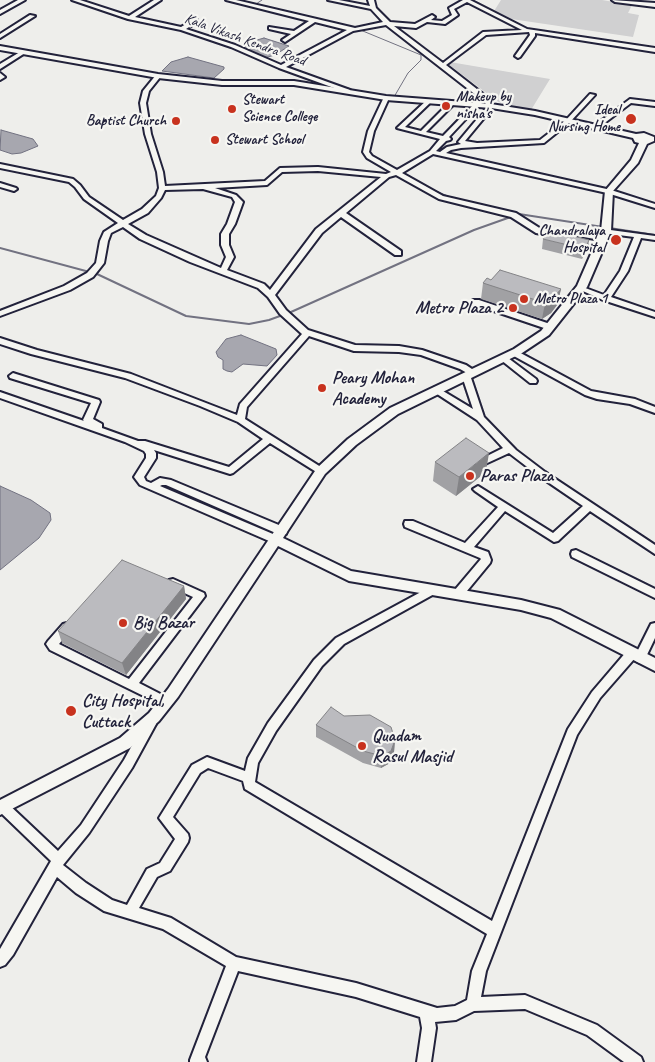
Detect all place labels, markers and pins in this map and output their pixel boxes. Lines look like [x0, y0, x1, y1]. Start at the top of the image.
place label: Makeup by nisha's [456, 88, 511, 123]
place label: Stewart Science College [242, 91, 317, 126]
marker: Makeup by nisha's [440, 100, 452, 112]
place label: Ideal Nursing Home [548, 101, 620, 136]
marker: Stewart Science College [226, 103, 238, 115]
place label: Baptist Church [86, 112, 166, 130]
marker: Ideal Nursing Home [624, 112, 638, 126]
marker: Baptist Church [170, 115, 182, 127]
place label: Stewart School [225, 131, 304, 149]
marker: Stewart School [209, 134, 221, 146]
place label: Chandralaya Hospital [539, 222, 605, 257]
marker: Chandralaya Hospital [609, 233, 623, 247]
place label: Metro Plaza 1 [534, 290, 607, 308]
marker: Metro Plaza 1 [518, 293, 530, 305]
place label: Metro Plaza 2 [415, 297, 503, 319]
marker: Metro Plaza 2 [507, 302, 519, 314]
place label: Peary Mohan Academy [332, 367, 414, 409]
marker: Peary Mohan Academy [316, 382, 328, 394]
place label: Paras Plaza [480, 465, 553, 487]
marker: Paras Plaza [464, 470, 476, 482]
place label: Big Bazar [133, 612, 194, 634]
marker: Big Bazar [117, 617, 129, 629]
place label: City Hospital, Cuttack [82, 690, 164, 732]
marker: City Hospital, Cuttack [64, 704, 78, 718]
place label: Quadam Rasul Masjid [372, 725, 452, 768]
marker: Quadam Rasul Masjid [356, 740, 368, 752]

